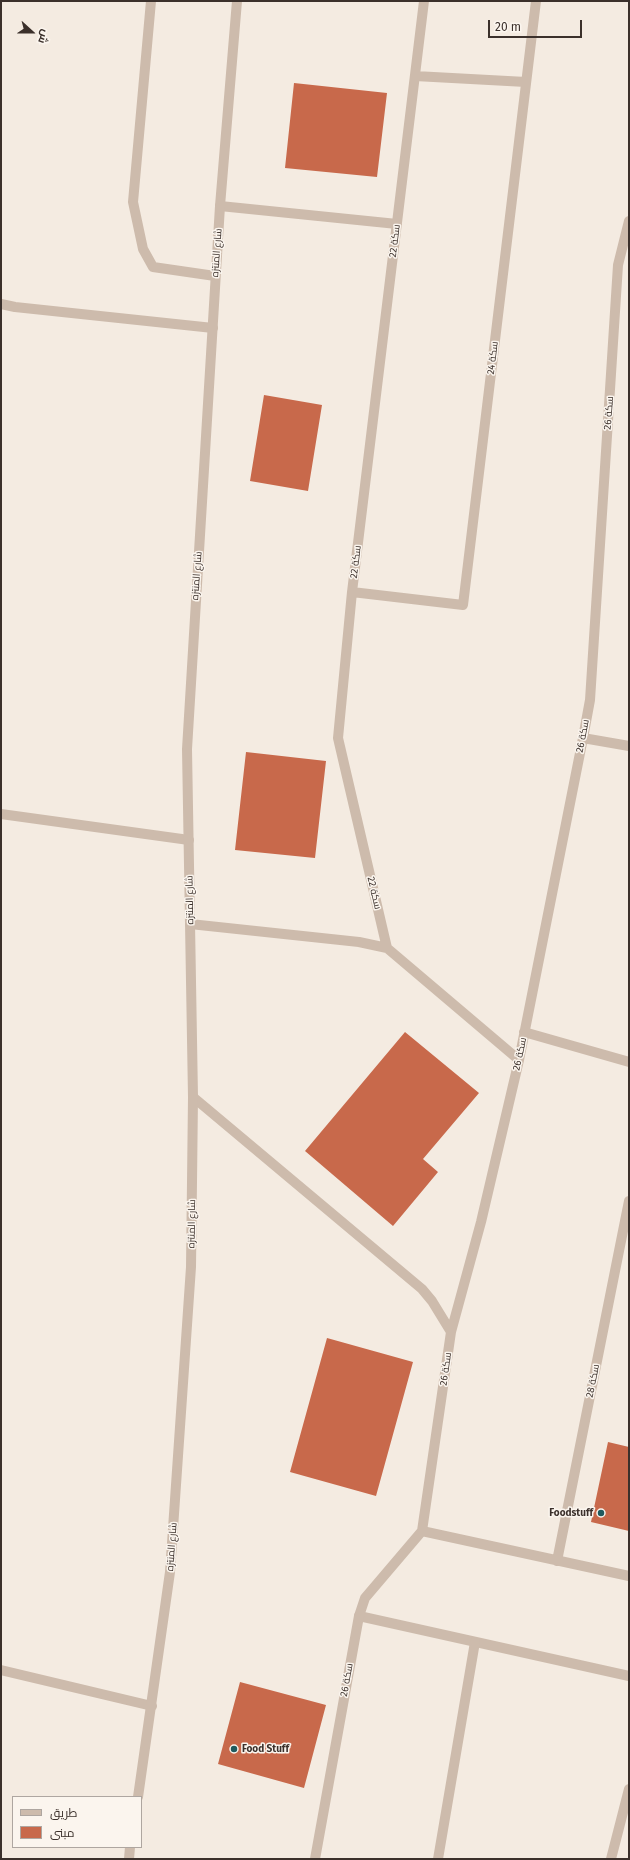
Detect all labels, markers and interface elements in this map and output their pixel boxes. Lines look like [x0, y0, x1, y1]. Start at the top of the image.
north arrow [12, 12, 52, 52]
scale bar [490, 12, 584, 38]
text: 20 m [495, 20, 521, 34]
text: ش [35, 28, 52, 45]
street label: سكة 22 [387, 224, 403, 258]
street label: شارع المنتزه [209, 228, 225, 278]
street label: سكة 24 [485, 341, 501, 375]
street label: سكة 26 [602, 396, 616, 430]
street label: سكة 22 [348, 545, 364, 579]
street label: شارع المنتزه [189, 551, 205, 601]
street label: سكة 26 [574, 718, 592, 754]
street label: شارع المنتزه [184, 875, 196, 925]
street label: سكة 22 [364, 875, 384, 911]
street label: سكة 26 [511, 1036, 529, 1072]
street label: شارع المنتزه [186, 1199, 198, 1249]
street label: سكة 26 [438, 1352, 454, 1386]
street label: سكة 28 [584, 1363, 602, 1399]
place label: Foodstuff [549, 1507, 593, 1519]
marker: Foodstuff [596, 1508, 606, 1518]
street label: شارع المنتزه [164, 1522, 180, 1572]
street label: سكة 26 [338, 1662, 356, 1698]
place label: Food Stuff [242, 1743, 289, 1755]
marker: Food Stuff [229, 1744, 239, 1754]
legend [12, 1796, 142, 1848]
text: طريق [50, 1806, 77, 1820]
text: مبنى [50, 1826, 75, 1840]

